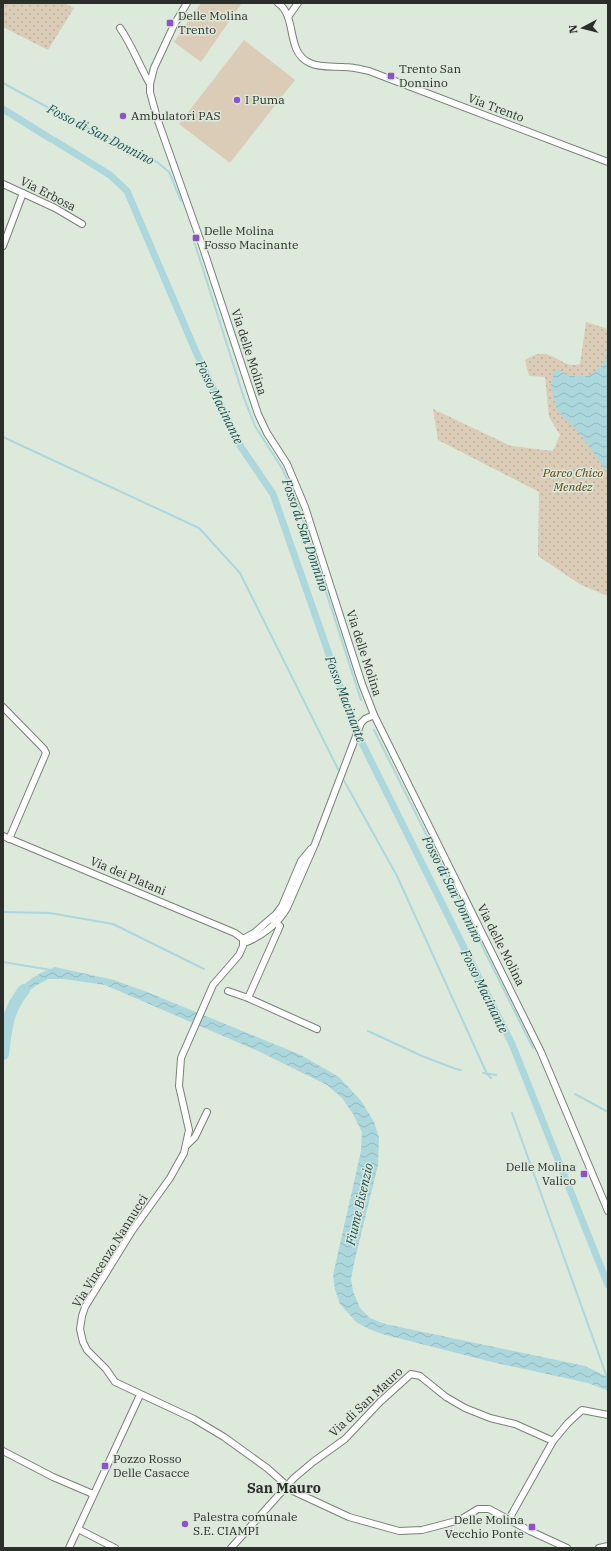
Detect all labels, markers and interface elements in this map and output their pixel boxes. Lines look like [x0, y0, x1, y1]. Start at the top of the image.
place label: Delle Molina Trento [178, 8, 249, 37]
north arrow [563, 8, 603, 48]
marker: Delle Molina Trento [165, 18, 175, 28]
text: N [566, 24, 581, 34]
place label: Trento San Donnino [399, 61, 461, 90]
marker: Trento San Donnino [386, 71, 396, 81]
street label: Via Trento [466, 90, 527, 125]
place label: I Puma [245, 92, 285, 107]
marker: I Puma [232, 95, 242, 105]
water label: Fosso di San Donnino [44, 100, 157, 169]
place label: Ambulatori PAS [131, 108, 220, 123]
marker: Ambulatori PAS [118, 111, 128, 121]
street label: Via Erbosa [18, 173, 79, 214]
place label: Delle Molina Fosso Macinante [204, 223, 299, 252]
marker: Delle Molina Fosso Macinante [191, 233, 201, 243]
street label: Via delle Molina [228, 307, 271, 397]
water label: Fosso Macinante [191, 357, 247, 447]
park label: Parco Chico Mendez [542, 465, 603, 494]
water label: Fosso di San Donnino [278, 476, 333, 594]
street label: Via delle Molina [343, 608, 386, 698]
water label: Fosso Macinante [321, 653, 370, 745]
water label: Fosso di San Donnino [418, 832, 487, 946]
street label: Via dei Platani [88, 853, 169, 898]
street label: Via delle Molina [474, 901, 529, 989]
water label: Fosso Macinante [456, 946, 512, 1036]
place label: Delle Molina Valico [506, 1159, 576, 1188]
water label: Fiume Bisenzio [342, 1161, 377, 1248]
marker: Delle Molina Valico [579, 1169, 589, 1179]
street label: Via Vincenzo Nannucci [69, 1191, 151, 1310]
street label: Via di San Mauro [326, 1364, 406, 1440]
place label: Pozzo Rosso Delle Casacce [113, 1451, 190, 1480]
marker: Pozzo Rosso Delle Casacce [100, 1461, 110, 1471]
district label: San Mauro [247, 1479, 321, 1497]
place label: Palestra comunale S.E. CIAMPI [193, 1509, 298, 1538]
place label: Delle Molina Vecchio Ponte [445, 1512, 524, 1541]
marker: Palestra comunale S.E. CIAMPI [180, 1519, 190, 1529]
marker: Delle Molina Vecchio Ponte [527, 1522, 537, 1532]

